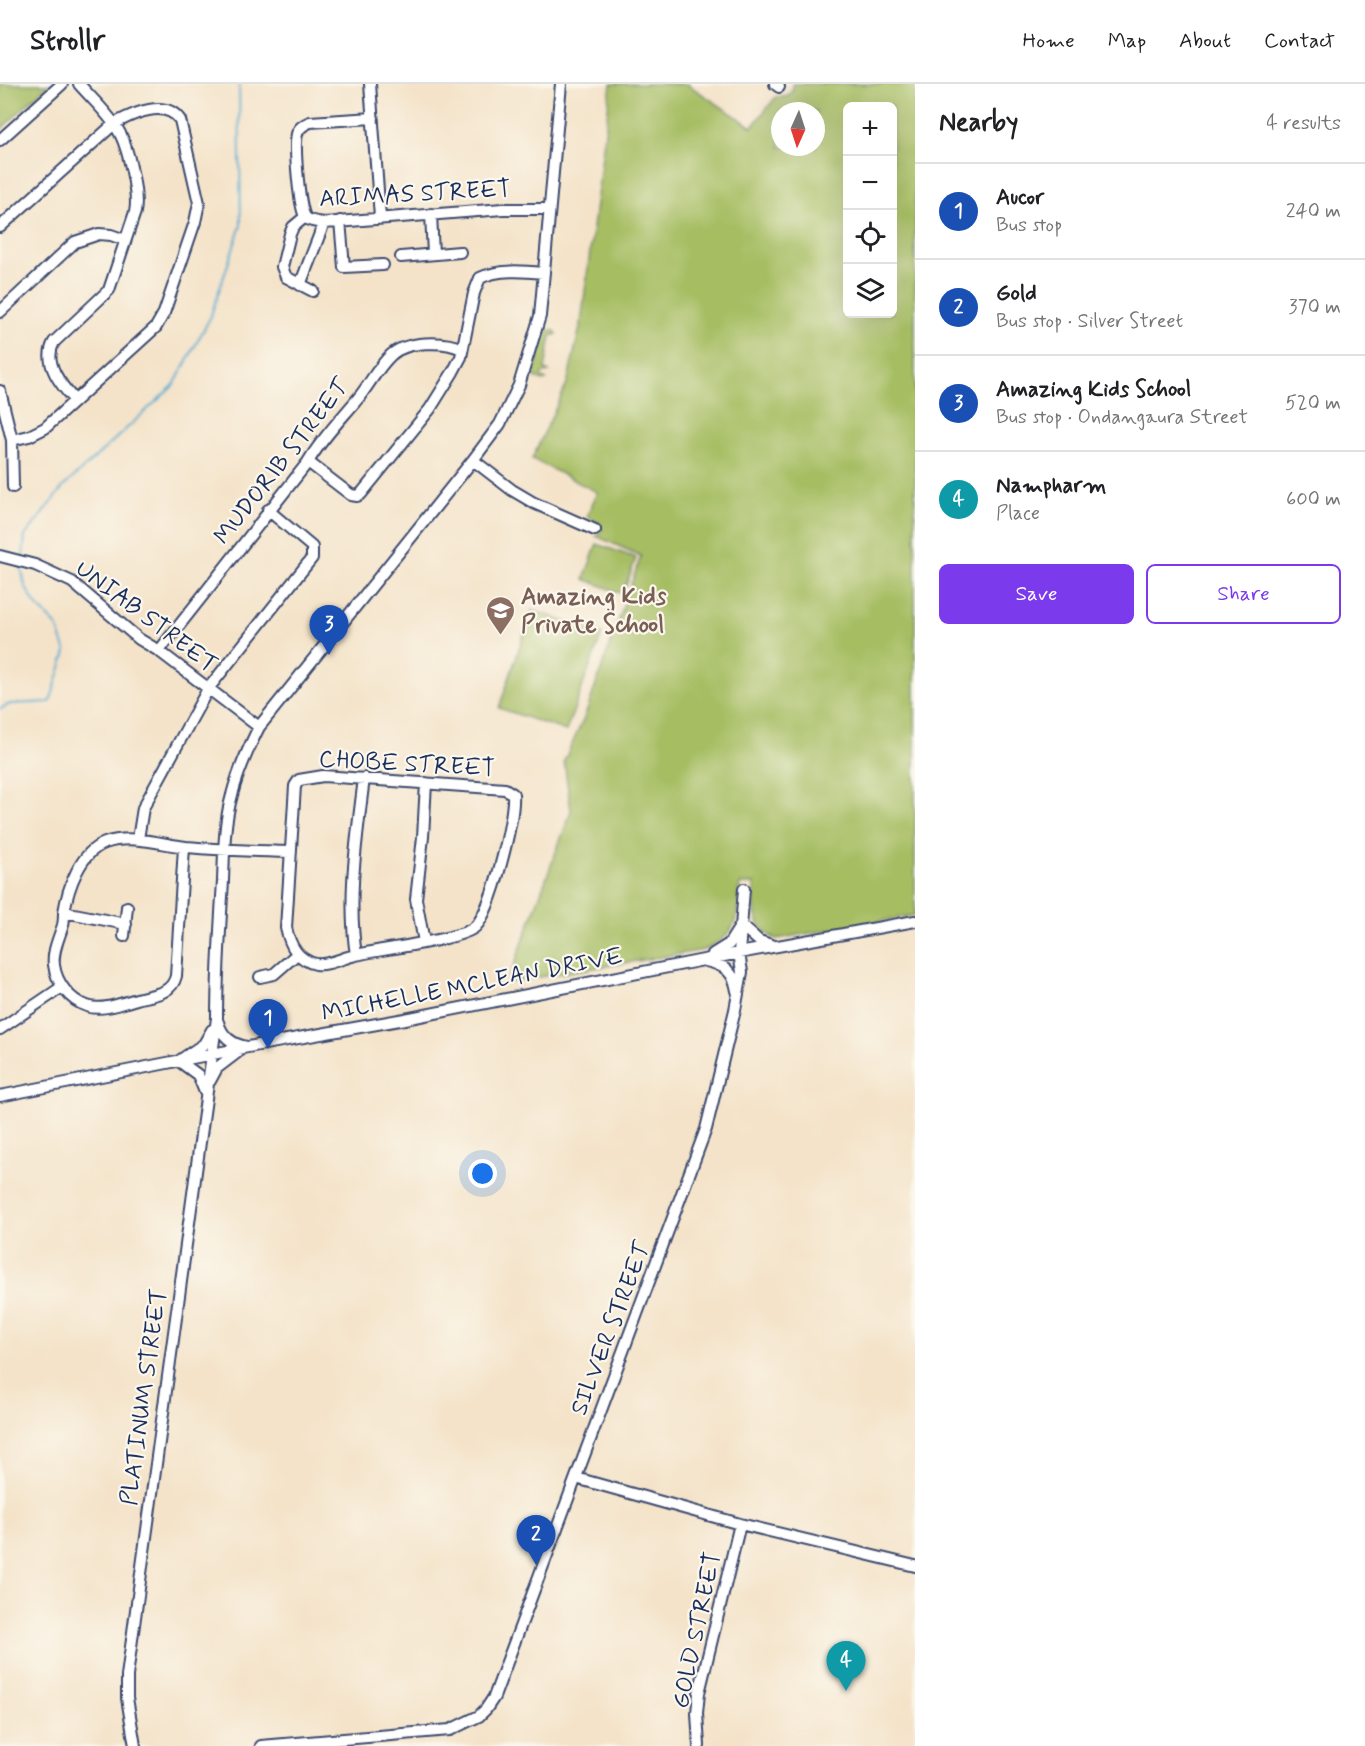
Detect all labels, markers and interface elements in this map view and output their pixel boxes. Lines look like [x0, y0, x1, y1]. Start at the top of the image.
text: Strollr [30, 23, 105, 60]
text: Home [1023, 27, 1075, 55]
text: Map [1108, 27, 1146, 55]
text: About [1179, 27, 1231, 55]
text: Contact [1264, 27, 1335, 55]
north arrow [771, 102, 825, 156]
map controls [843, 102, 897, 318]
button: + [843, 102, 897, 156]
text: Nearby [939, 106, 1018, 140]
text: 4 results [1266, 110, 1341, 137]
button: − [843, 156, 897, 210]
street label: ARIMAS STREET [318, 174, 512, 215]
text: Aucor [996, 184, 1044, 212]
text: 1 [954, 198, 963, 225]
text: 240 m [1286, 198, 1341, 225]
button: locate [843, 210, 897, 264]
text: Bus stop [996, 212, 1062, 239]
button: layers [843, 264, 897, 318]
text: Gold [996, 280, 1037, 308]
text: 2 [954, 294, 963, 321]
text: 370 m [1289, 294, 1341, 321]
text: Bus stop · Silver Street [996, 308, 1183, 335]
street label: MUDORIB STREET [208, 372, 357, 551]
text: Amazing Kids School [996, 376, 1191, 404]
text: 3 [954, 390, 963, 417]
text: 520 m [1285, 390, 1341, 417]
text: Bus stop · Ondangaura Street [996, 404, 1248, 431]
text: Nampharm [996, 472, 1106, 500]
text: 4 [953, 486, 964, 513]
text: 600 m [1286, 486, 1341, 513]
text: Place [996, 500, 1040, 527]
street label: UNIAB STREET [69, 554, 223, 681]
button: Save [939, 564, 1134, 624]
button: Share [1146, 564, 1341, 624]
place label: Amazing Kids Private School [521, 582, 667, 641]
school or university icon: Amazing Kids Private School [484, 594, 516, 636]
pin: 3 [310, 606, 348, 655]
street label: CHOBE STREET [318, 744, 496, 785]
street label: MICHELLE MCLEAN DRIVE [319, 941, 626, 1030]
pin: 1 [248, 1000, 288, 1049]
your location [468, 1159, 497, 1188]
street label: SILVER STREET [564, 1237, 659, 1420]
street label: PLATINUM STREET [114, 1287, 175, 1508]
pin: 2 [516, 1516, 556, 1565]
street label: GOLD STREET [666, 1549, 729, 1711]
pin: 4 [826, 1642, 866, 1691]

